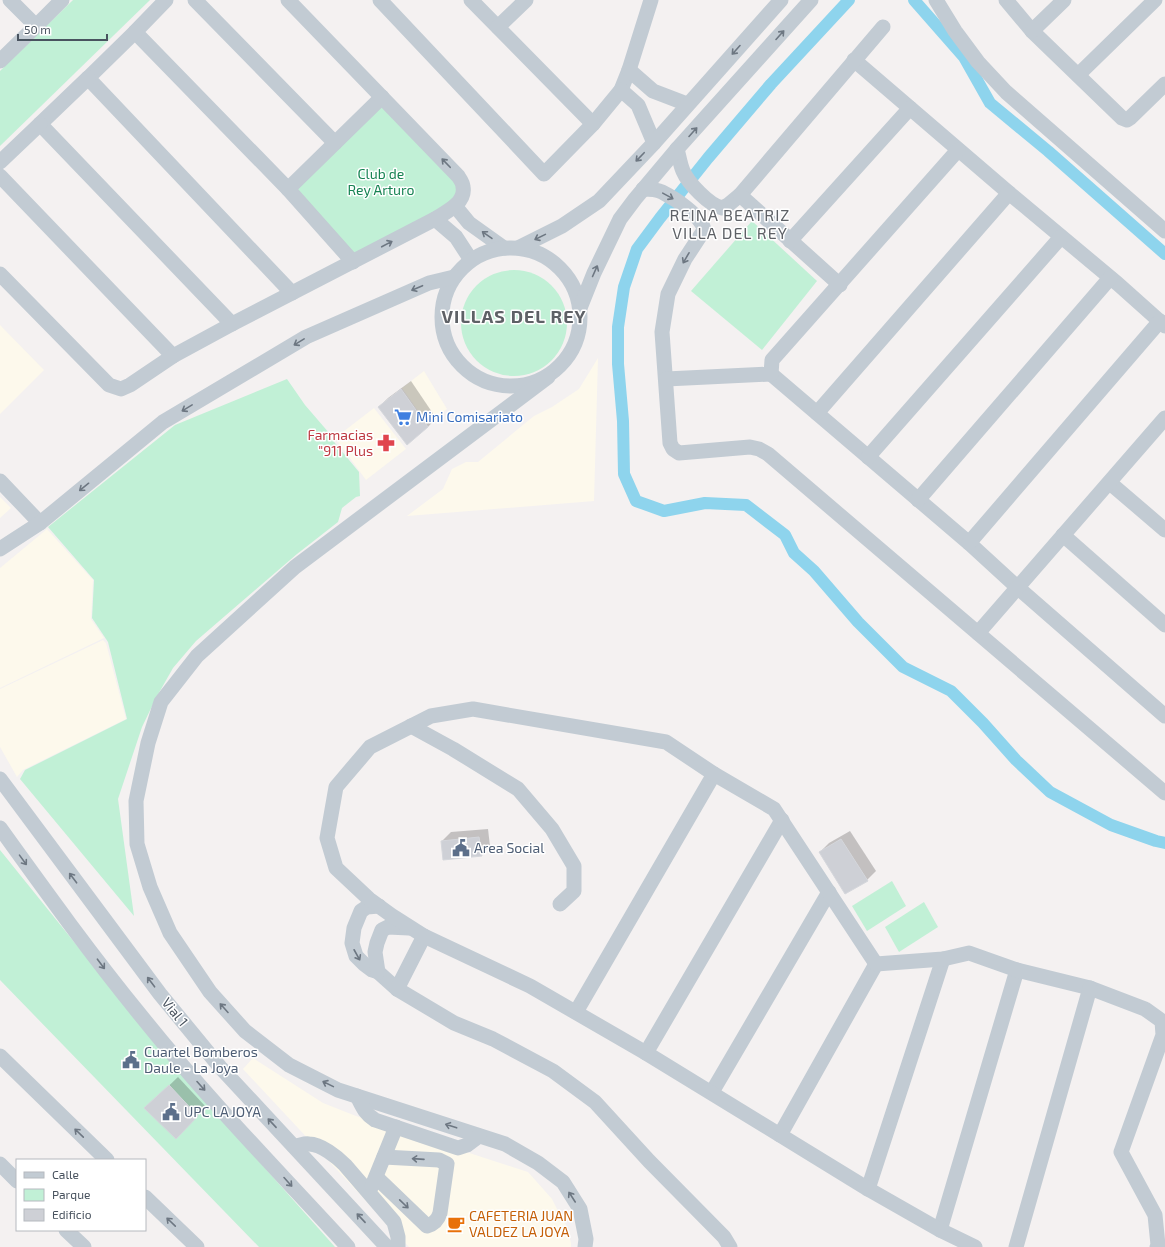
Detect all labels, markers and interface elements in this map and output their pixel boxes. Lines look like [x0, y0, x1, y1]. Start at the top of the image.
scale bar [18, 16, 107, 42]
text: 50 m [24, 22, 51, 36]
one-way arrow [775, 30, 784, 40]
one-way arrow [732, 44, 741, 55]
one-way arrow [688, 126, 697, 137]
one-way arrow [635, 152, 645, 162]
one-way arrow [441, 158, 450, 168]
park label: Club de Rey Arturo [348, 165, 415, 198]
one-way arrow [662, 192, 674, 200]
district label: REINA BEATRIZ VILLA DEL REY [670, 205, 790, 242]
one-way arrow [481, 231, 492, 239]
one-way arrow [534, 234, 546, 241]
one-way arrow [381, 240, 393, 247]
one-way arrow [682, 252, 690, 264]
one-way arrow [592, 266, 599, 278]
one-way arrow [411, 284, 423, 292]
district label: VILLAS DEL REY [441, 305, 587, 327]
one-way arrow [293, 338, 305, 346]
one-way arrow [181, 404, 193, 412]
supermarket icon: Mini Comisariato [393, 407, 413, 427]
place label: Mini Comisariato [416, 408, 523, 425]
place label: Farmacias "911 Plus [307, 426, 373, 459]
pharmacy icon: Farmacias "911 Plus [376, 433, 396, 453]
one-way arrow [78, 482, 89, 491]
public building icon: Area Social [451, 838, 471, 858]
place label: Area Social [474, 839, 545, 856]
one-way arrow [19, 854, 27, 865]
one-way arrow [69, 873, 77, 884]
one-way arrow [354, 949, 362, 961]
one-way arrow [97, 958, 105, 969]
one-way arrow [147, 977, 156, 988]
street label: Vial 1 [159, 994, 192, 1030]
one-way arrow [220, 1003, 229, 1013]
place label: Cuartel Bomberos Daule - La Joya [144, 1043, 258, 1076]
public building icon: Cuartel Bomberos Daule - La Joya [121, 1050, 141, 1070]
one-way arrow [322, 1080, 334, 1088]
one-way arrow [196, 1081, 205, 1091]
public building icon: UPC LA JOYA [161, 1102, 181, 1122]
place label: UPC LA JOYA [184, 1103, 261, 1120]
one-way arrow [267, 1118, 277, 1128]
one-way arrow [445, 1122, 457, 1130]
one-way arrow [74, 1128, 84, 1138]
one-way arrow [412, 1155, 425, 1162]
legend [16, 1159, 146, 1231]
text: Calle [52, 1167, 79, 1181]
one-way arrow [284, 1177, 293, 1187]
text: Parque [52, 1187, 90, 1201]
one-way arrow [568, 1192, 576, 1203]
one-way arrow [399, 1199, 409, 1209]
text: Edificio [52, 1207, 92, 1221]
place label: CAFETERIA JUAN VALDEZ LA JOYA [469, 1207, 573, 1240]
one-way arrow [356, 1213, 365, 1224]
cafe icon: CAFETERIA JUAN VALDEZ LA JOYA [446, 1214, 466, 1234]
one-way arrow [166, 1217, 176, 1227]

